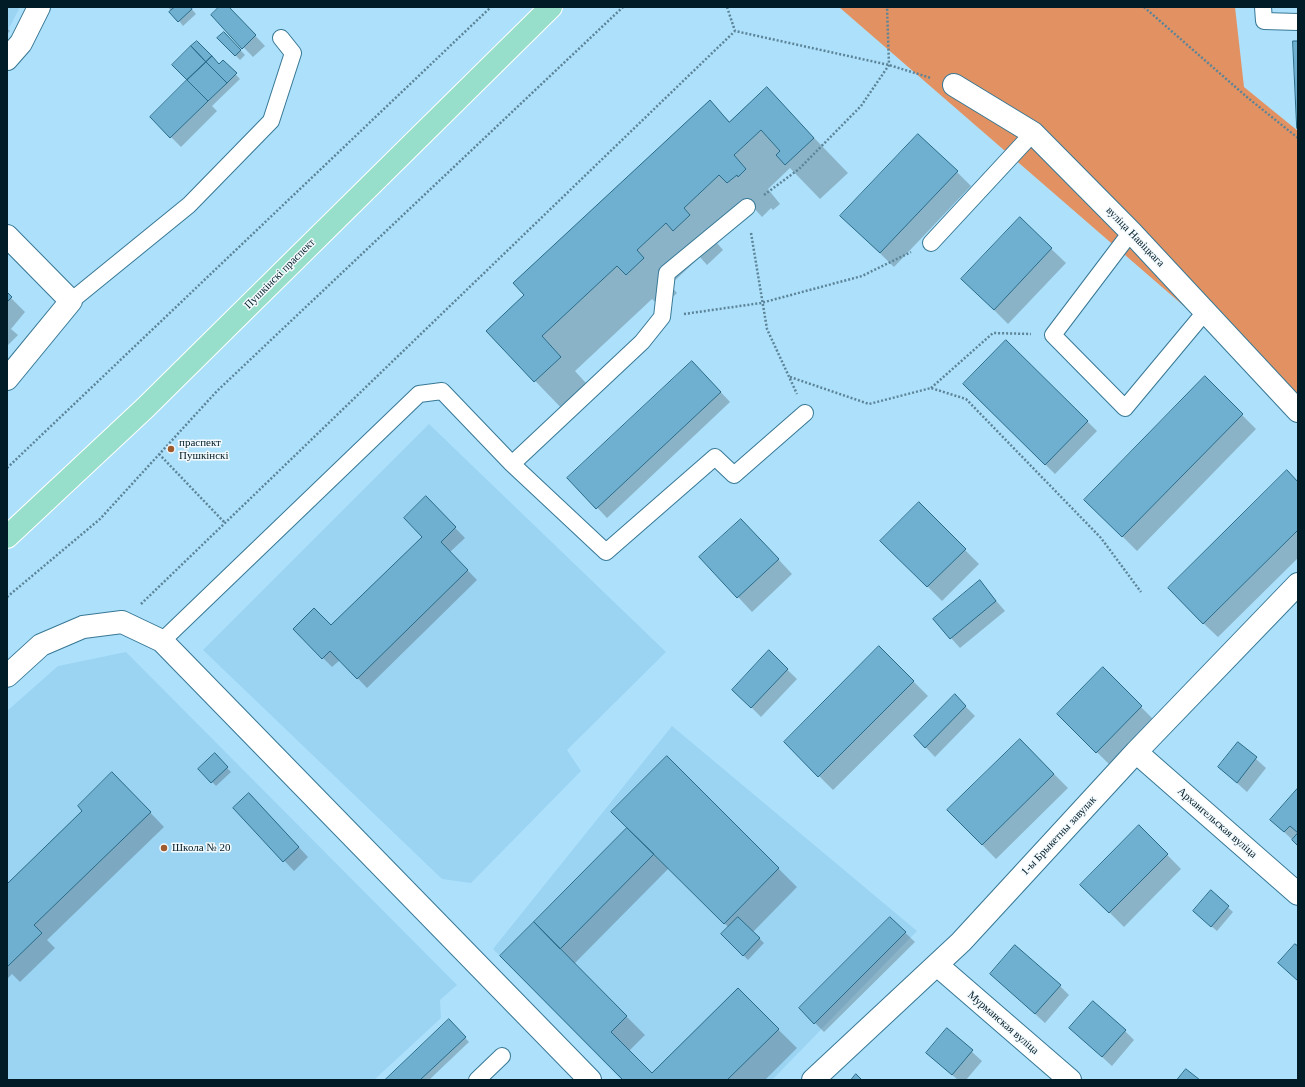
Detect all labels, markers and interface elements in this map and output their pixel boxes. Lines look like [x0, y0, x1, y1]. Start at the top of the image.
street label: вуліца Навіцкага [1103, 204, 1167, 270]
street label: Пушкінскі праспект [242, 236, 318, 312]
place label: праспект Пушкінскі [179, 436, 228, 462]
marker: праспект Пушкінскі [166, 444, 176, 454]
street label: Архангельская вуліца [1174, 785, 1260, 861]
street label: 1-ы Брыкетны завулак [1019, 793, 1099, 879]
place label: Школа № 20 [172, 841, 231, 855]
marker: Школа № 20 [159, 843, 169, 853]
street label: Мурманская вуліца [965, 989, 1041, 1057]

